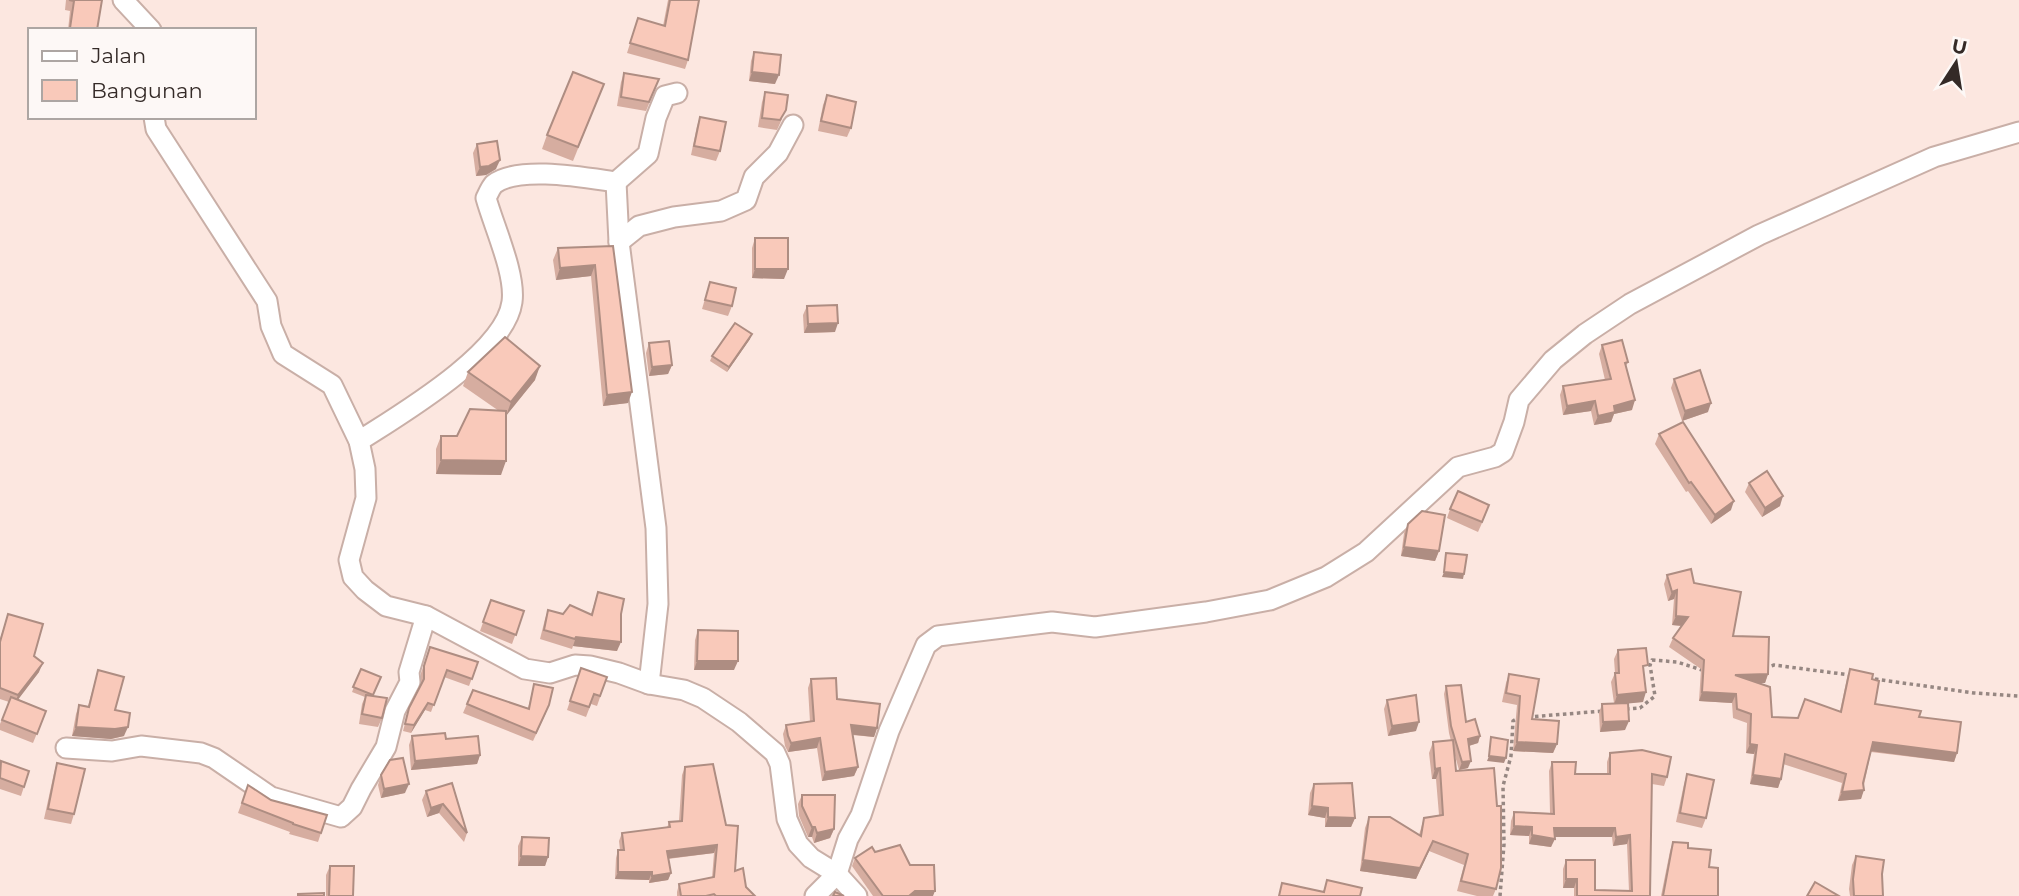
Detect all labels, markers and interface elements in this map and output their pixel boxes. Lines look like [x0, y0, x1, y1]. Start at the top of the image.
legend [28, 28, 256, 119]
north arrow [1921, 28, 1991, 98]
text: U [1950, 34, 1969, 60]
text: Jalan [90, 43, 146, 68]
text: Bangunan [91, 78, 203, 103]

